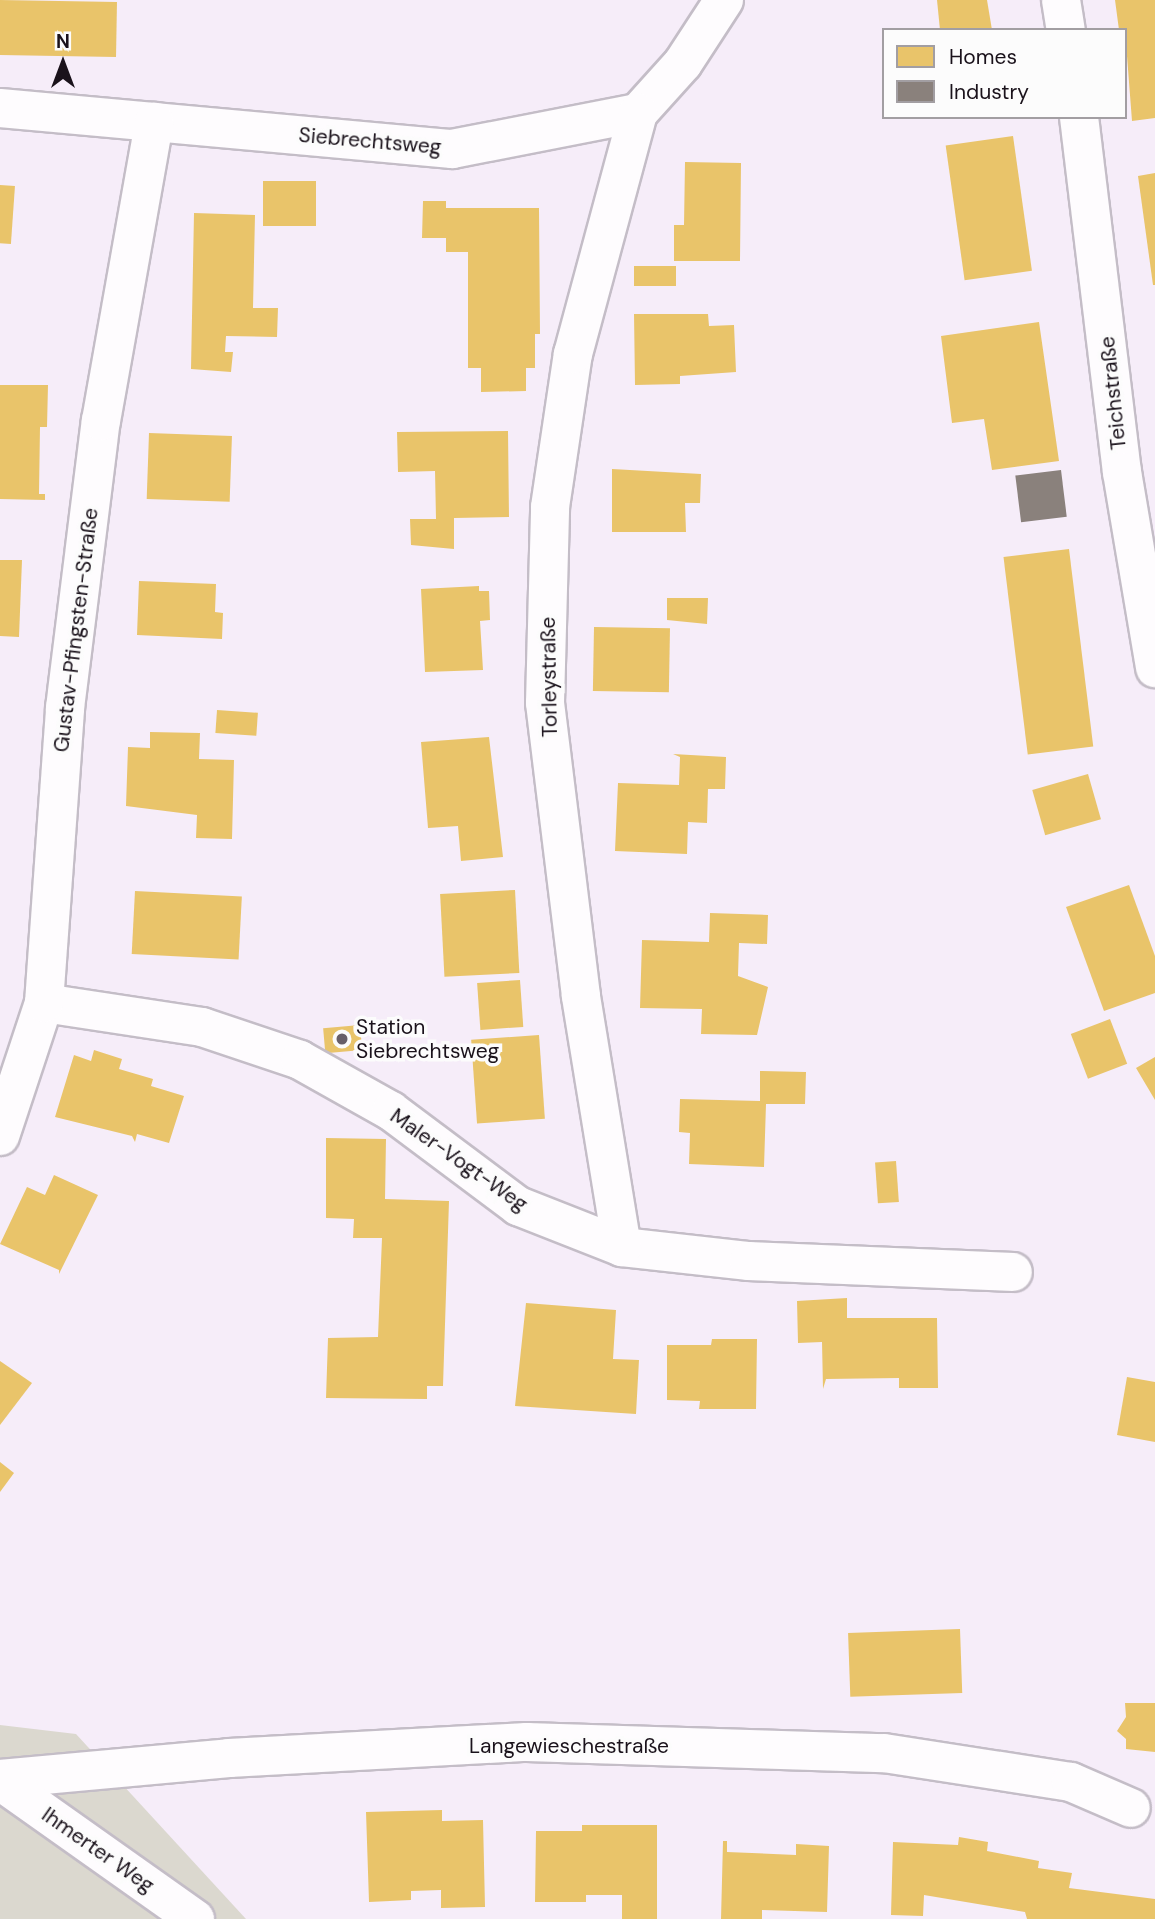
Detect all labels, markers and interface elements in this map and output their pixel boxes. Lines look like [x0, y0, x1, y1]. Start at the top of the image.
north arrow [28, 28, 98, 98]
legend [882, 28, 1127, 119]
text: N [56, 29, 70, 54]
text: Homes [949, 43, 1017, 71]
text: Industry [949, 78, 1029, 106]
street label: Siebrechtsweg [298, 122, 442, 160]
street label: Teichstraße [1095, 335, 1131, 451]
street label: Gustav-Pfingsten-Straße [49, 506, 103, 754]
street label: Torleystraße [535, 617, 563, 737]
place label: Station Siebrechtsweg [356, 1014, 499, 1064]
marker: Station Siebrechtsweg [334, 1031, 350, 1047]
street label: Maler-Vogt-Weg [385, 1103, 533, 1217]
street label: Langewieschestraße [469, 1733, 669, 1759]
street label: Ihmerter Weg [37, 1802, 159, 1898]

